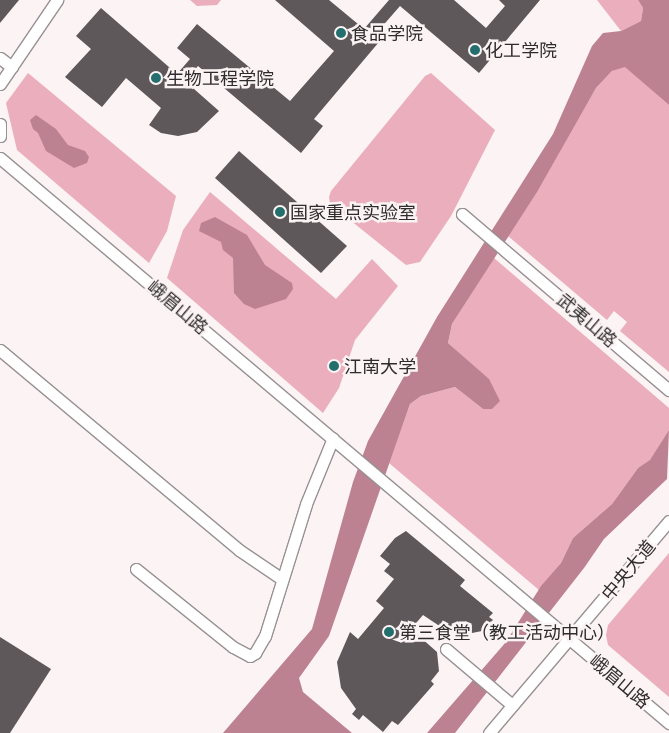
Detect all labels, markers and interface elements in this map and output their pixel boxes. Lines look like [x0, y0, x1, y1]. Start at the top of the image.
place label: 食品学院 [351, 22, 423, 44]
marker: 食品学院 [335, 27, 347, 39]
place label: 化工学院 [485, 39, 557, 61]
marker: 化工学院 [469, 44, 481, 56]
place label: 生物工程学院 [166, 67, 274, 89]
marker: 生物工程学院 [150, 72, 162, 84]
place label: 国家重点实验室 [290, 201, 416, 223]
marker: 国家重点实验室 [274, 206, 286, 218]
street label: 峨眉山路 [143, 276, 213, 338]
street label: 武夷山路 [552, 289, 622, 351]
place label: 江南大学 [344, 355, 416, 377]
marker: 江南大学 [328, 360, 340, 372]
street label: 中央大道 [597, 535, 659, 605]
place label: 第三食堂（教工活动中心） [399, 621, 615, 643]
marker: 第三食堂（教工活动中心） [383, 626, 395, 638]
street label: 峨眉山路 [585, 650, 655, 712]

